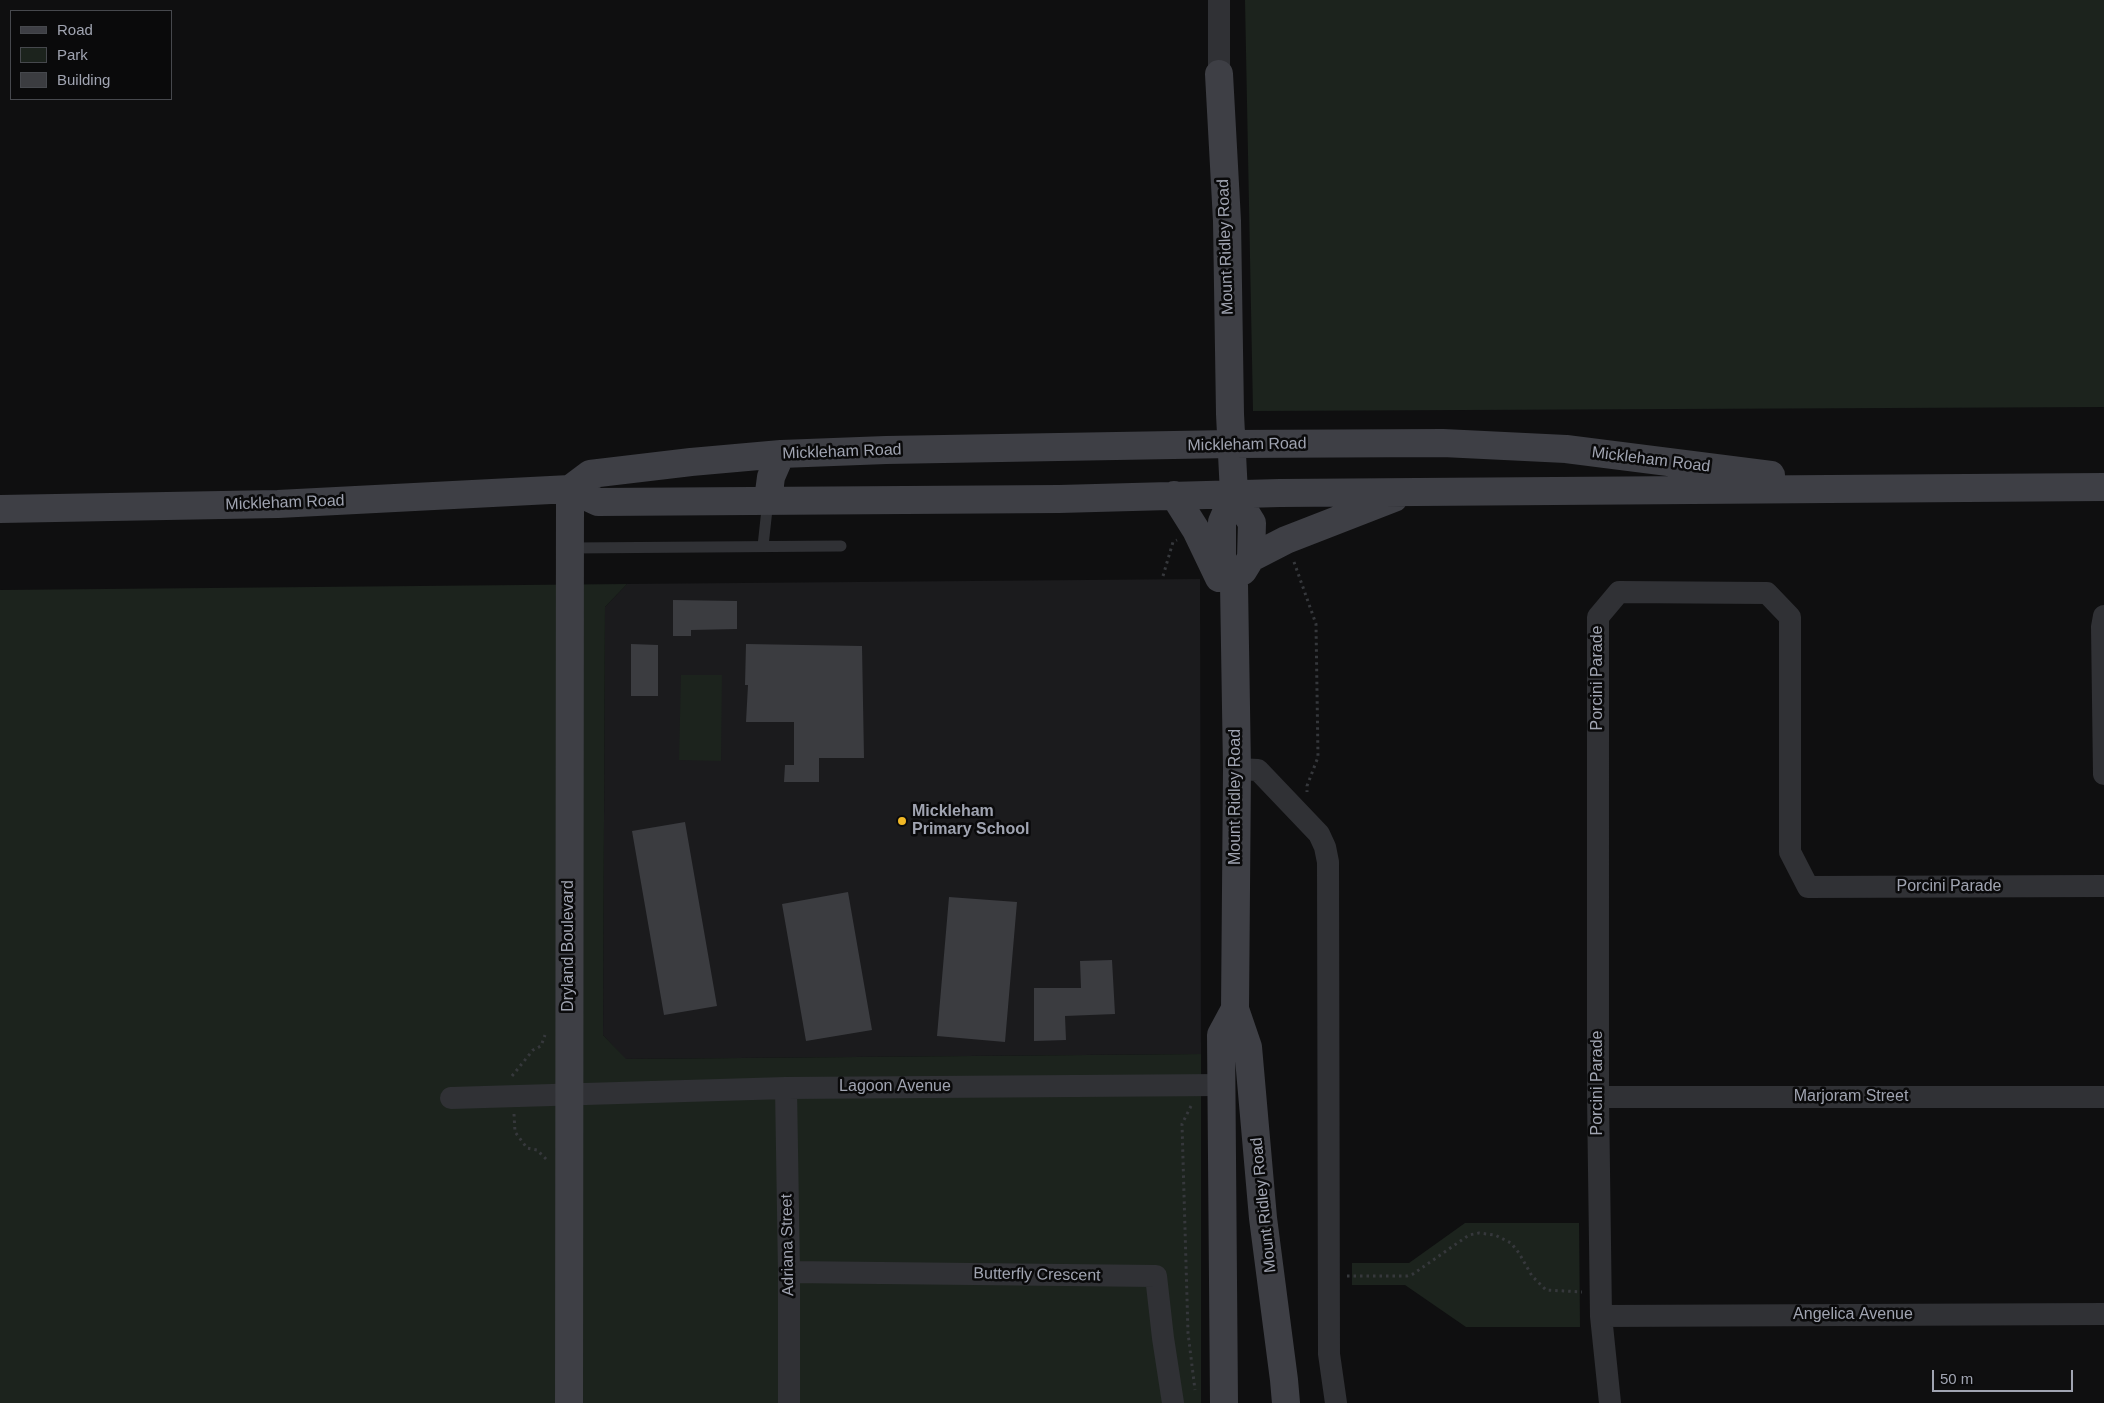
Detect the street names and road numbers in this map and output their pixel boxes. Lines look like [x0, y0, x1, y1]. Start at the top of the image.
street label: Mount Ridley Road [1214, 179, 1238, 315]
street label: Mickleham Road [1187, 434, 1307, 456]
street label: Mickleham Road [782, 440, 902, 464]
street label: Mickleham Road [1591, 443, 1711, 477]
street label: Mickleham Road [225, 491, 345, 515]
street label: Porcini Parade [1588, 626, 1608, 730]
street label: Mount Ridley Road [1226, 729, 1246, 865]
street label: Porcini Parade [1897, 877, 2001, 897]
street label: Dryland Boulevard [559, 880, 579, 1012]
street label: Porcini Parade [1588, 1031, 1608, 1135]
street label: Lagoon Avenue [839, 1077, 951, 1097]
street label: Marjoram Street [1794, 1087, 1908, 1107]
street label: Mount Ridley Road [1247, 1136, 1281, 1274]
street label: Adriana Street [778, 1194, 798, 1296]
street label: Butterfly Crescent [973, 1264, 1101, 1286]
street label: Angelica Avenue [1793, 1305, 1913, 1325]

